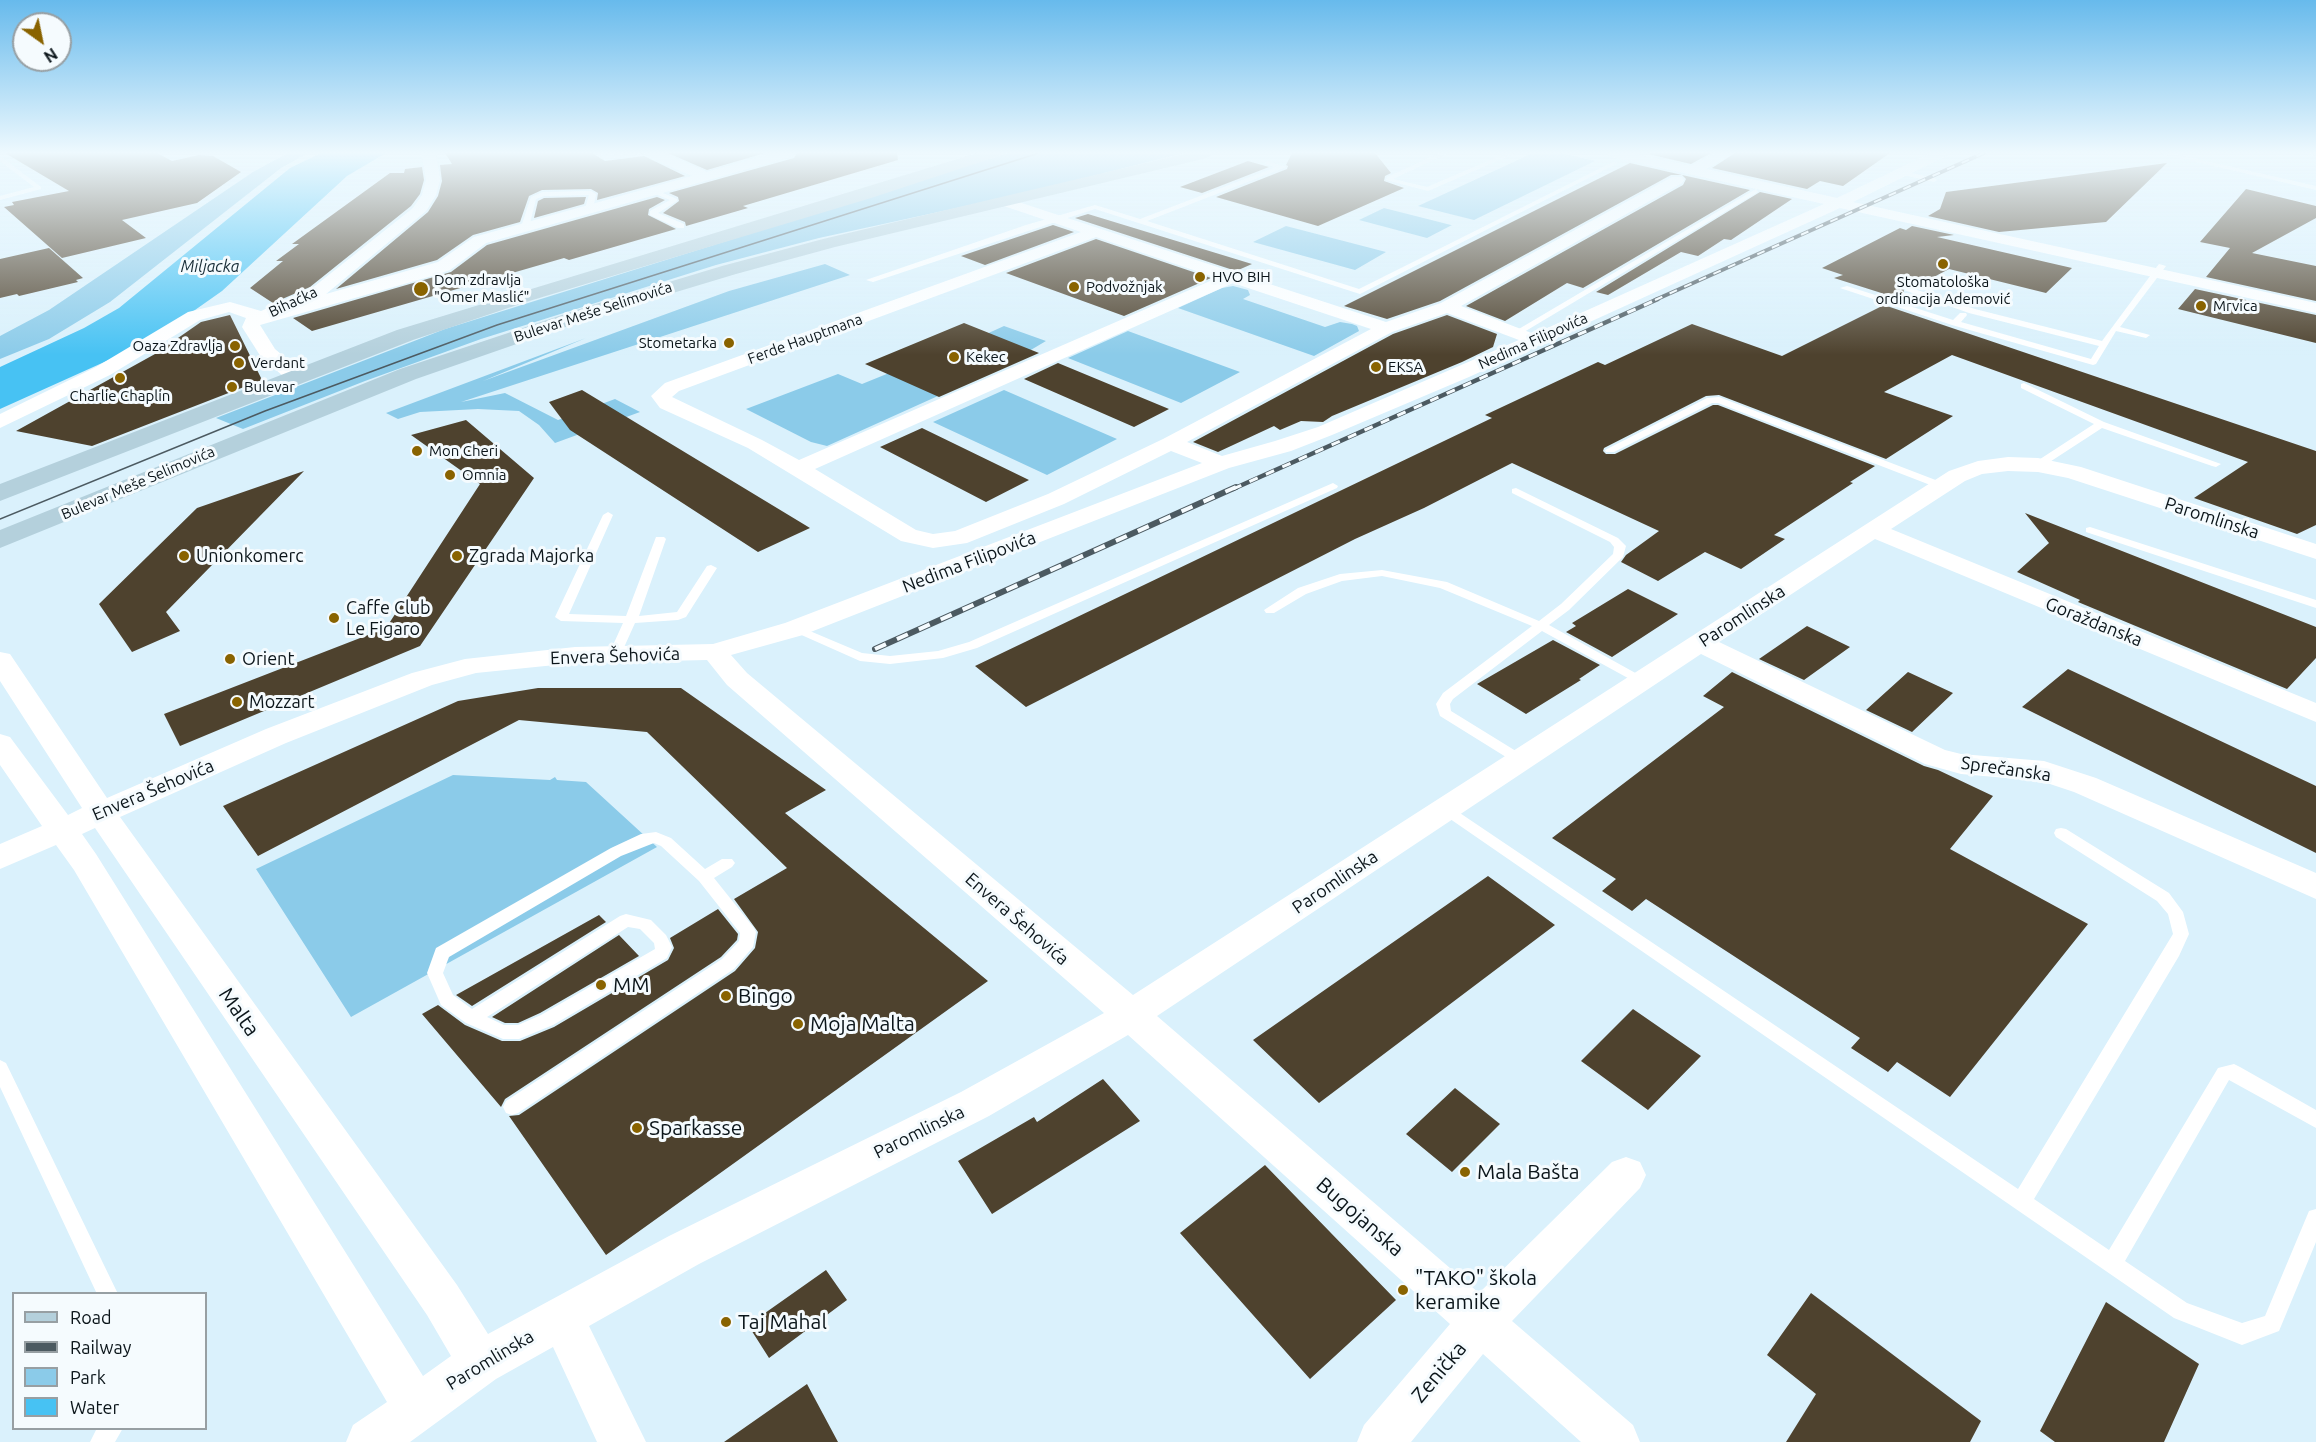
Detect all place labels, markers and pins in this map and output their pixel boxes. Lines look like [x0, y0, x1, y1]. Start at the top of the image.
marker: Stomatološka ordinacija Ademović [1936, 257, 1950, 271]
place label: HVO BIH [1212, 268, 1271, 286]
marker: HVO BIH [1193, 270, 1207, 284]
place label: Dom zdravlja "Omer Maslić" [434, 271, 530, 306]
place label: Stomatološka ordinacija Ademović [1876, 273, 2010, 308]
place label: Podvožnjak [1086, 278, 1163, 296]
marker: Dom zdravlja "Omer Maslić" [412, 280, 430, 298]
marker: Podvožnjak [1067, 280, 1081, 294]
place label: Mrvica [2213, 297, 2258, 315]
marker: Mrvica [2194, 299, 2208, 313]
place label: Stometarka [639, 334, 717, 352]
marker: Stometarka [722, 336, 736, 350]
place label: Oaza Zdravlja [133, 337, 223, 355]
marker: Oaza Zdravlja [228, 339, 242, 353]
place label: Kekec [966, 348, 1006, 366]
marker: Kekec [947, 350, 961, 364]
place label: Verdant [251, 354, 305, 372]
marker: Verdant [232, 356, 246, 370]
place label: EKSA [1388, 358, 1423, 376]
marker: EKSA [1369, 360, 1383, 374]
marker: Charlie Chaplin [113, 371, 127, 385]
place label: Bulevar [244, 378, 295, 396]
marker: Bulevar [225, 380, 239, 394]
place label: Charlie Chaplin [70, 387, 170, 405]
place label: Mon Cheri [429, 442, 498, 460]
marker: Mon Cheri [410, 444, 424, 458]
place label: Omnia [462, 466, 507, 484]
marker: Omnia [443, 468, 457, 482]
place label: Unionkomerc [196, 545, 304, 567]
place label: Zgrada Majorka [469, 545, 594, 567]
marker: Unionkomerc [177, 549, 191, 563]
marker: Zgrada Majorka [450, 549, 464, 563]
place label: Caffe Club Le Figaro [346, 597, 431, 640]
marker: Caffe Club Le Figaro [327, 611, 341, 625]
place label: Orient [242, 648, 294, 670]
marker: Orient [223, 652, 237, 666]
place label: Mozzart [249, 691, 315, 713]
marker: Mozzart [230, 695, 244, 709]
place label: MM [613, 972, 649, 998]
marker: MM [594, 978, 608, 992]
place label: Bingo [738, 983, 793, 1009]
marker: Bingo [719, 989, 733, 1003]
place label: Moja Malta [810, 1011, 915, 1037]
marker: Moja Malta [791, 1017, 805, 1031]
place label: Sparkasse [649, 1115, 742, 1141]
marker: Sparkasse [630, 1121, 644, 1135]
place label: Mala Bašta [1477, 1159, 1579, 1185]
marker: Mala Bašta [1458, 1165, 1472, 1179]
place label: "TAKO" škola keramike [1415, 1265, 1537, 1315]
marker: "TAKO" škola keramike [1396, 1283, 1410, 1297]
place label: Taj Mahal [738, 1309, 827, 1335]
marker: Taj Mahal [719, 1315, 733, 1329]

